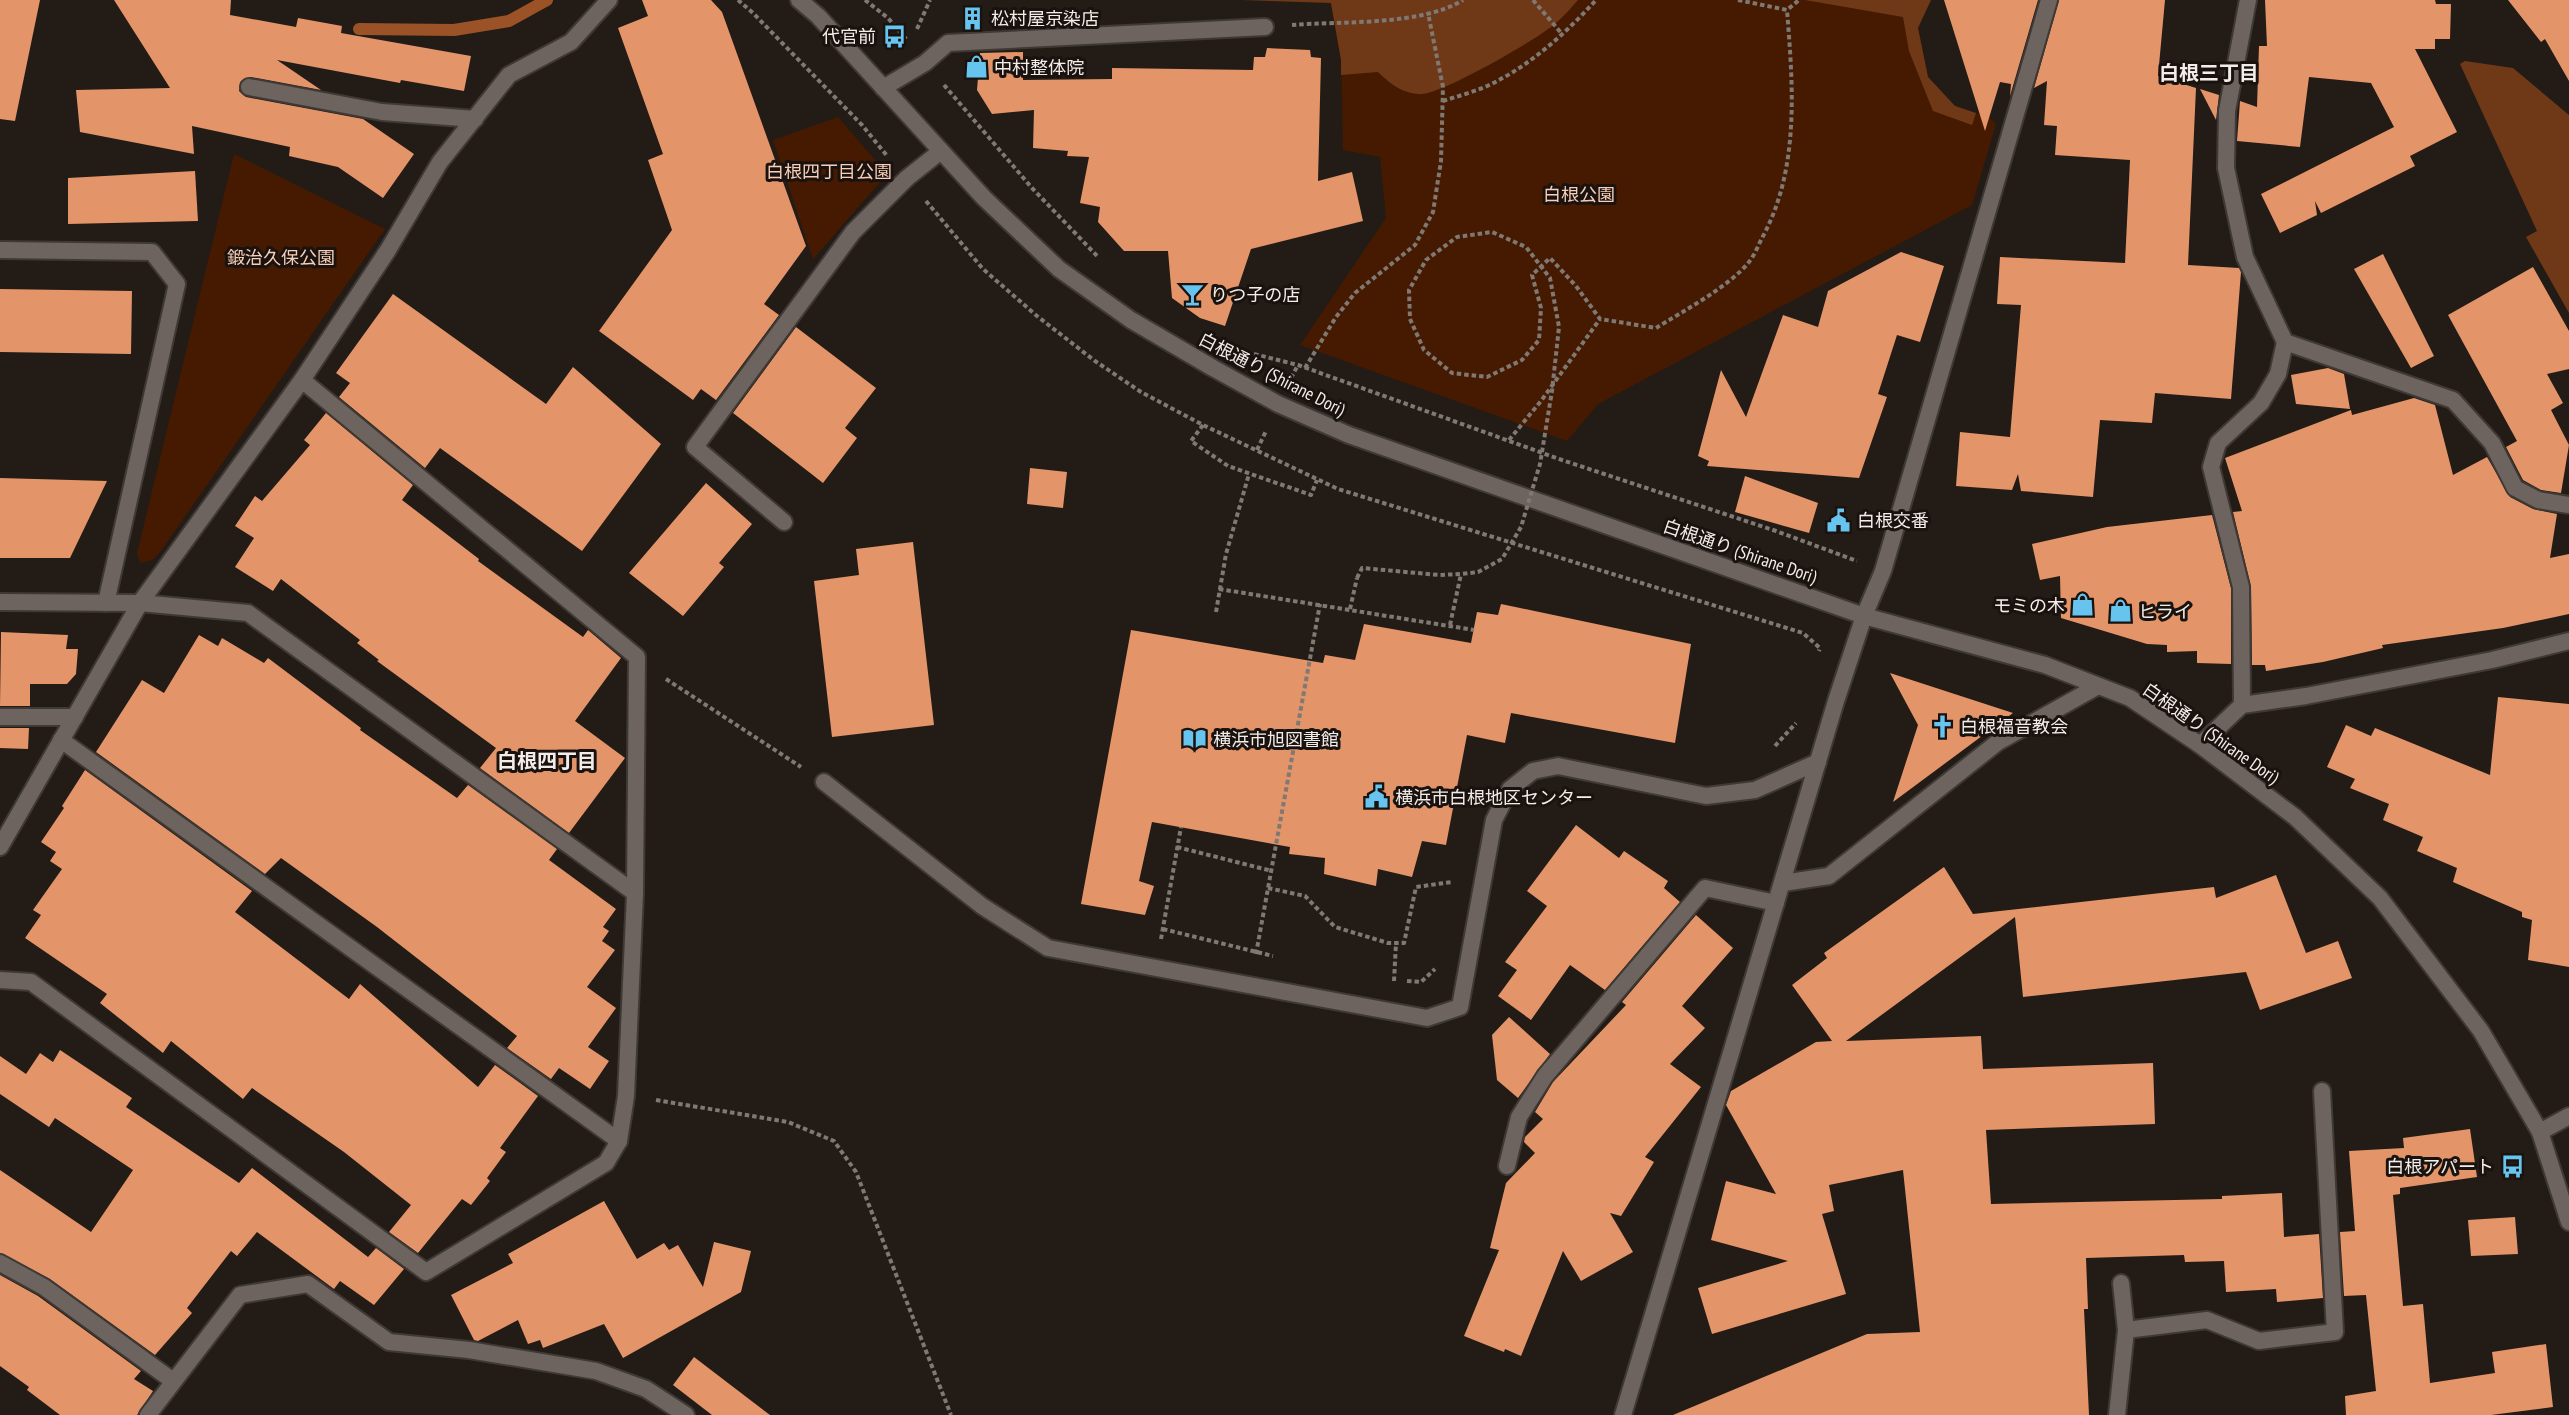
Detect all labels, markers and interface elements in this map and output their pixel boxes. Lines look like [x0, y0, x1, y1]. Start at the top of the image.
building icon: 松村屋京染店 [960, 5, 986, 31]
place label: 松村屋京染店 [991, 7, 1099, 30]
bus stop icon: 代官前 [881, 23, 907, 49]
place label: 代官前 [822, 25, 876, 48]
shop icon: 中村整体院 [963, 54, 989, 80]
place label: 中村整体院 [994, 56, 1084, 79]
district label: 白根三丁目 [2159, 60, 2259, 86]
park label: 白根四丁目公園 [766, 160, 892, 183]
park label: 白根公園 [1543, 183, 1615, 206]
park label: 鍛治久保公園 [227, 246, 335, 269]
bar icon: りつ子の店 [1179, 281, 1205, 307]
place label: りつ子の店 [1210, 283, 1300, 306]
street label: 白根通り (Shirane Dori) [1195, 327, 1350, 421]
public building icon: 白根交番 [1826, 507, 1852, 533]
place label: 白根交番 [1857, 509, 1929, 532]
street label: 白根通り (Shirane Dori) [1660, 514, 1821, 588]
shop icon: モミの木 [2070, 592, 2096, 618]
place label: モミの木 [1993, 594, 2065, 617]
shop icon: ヒライ [2107, 598, 2133, 624]
place label: ヒライ [2138, 600, 2192, 623]
street label: 白根通り (Shirane Dori) [2138, 677, 2284, 789]
church icon: 白根福音教会 [1929, 713, 1955, 739]
place label: 白根福音教会 [1960, 715, 2068, 738]
library icon: 横浜市旭図書館 [1182, 726, 1208, 752]
place label: 横浜市旭図書館 [1213, 728, 1339, 751]
district label: 白根四丁目 [497, 748, 597, 774]
public building icon: 横浜市白根地区センター [1364, 784, 1390, 810]
place label: 横浜市白根地区センター [1395, 786, 1593, 809]
bus stop icon: 白根アパート [2499, 1153, 2525, 1179]
place label: 白根アパート [2386, 1155, 2494, 1178]

